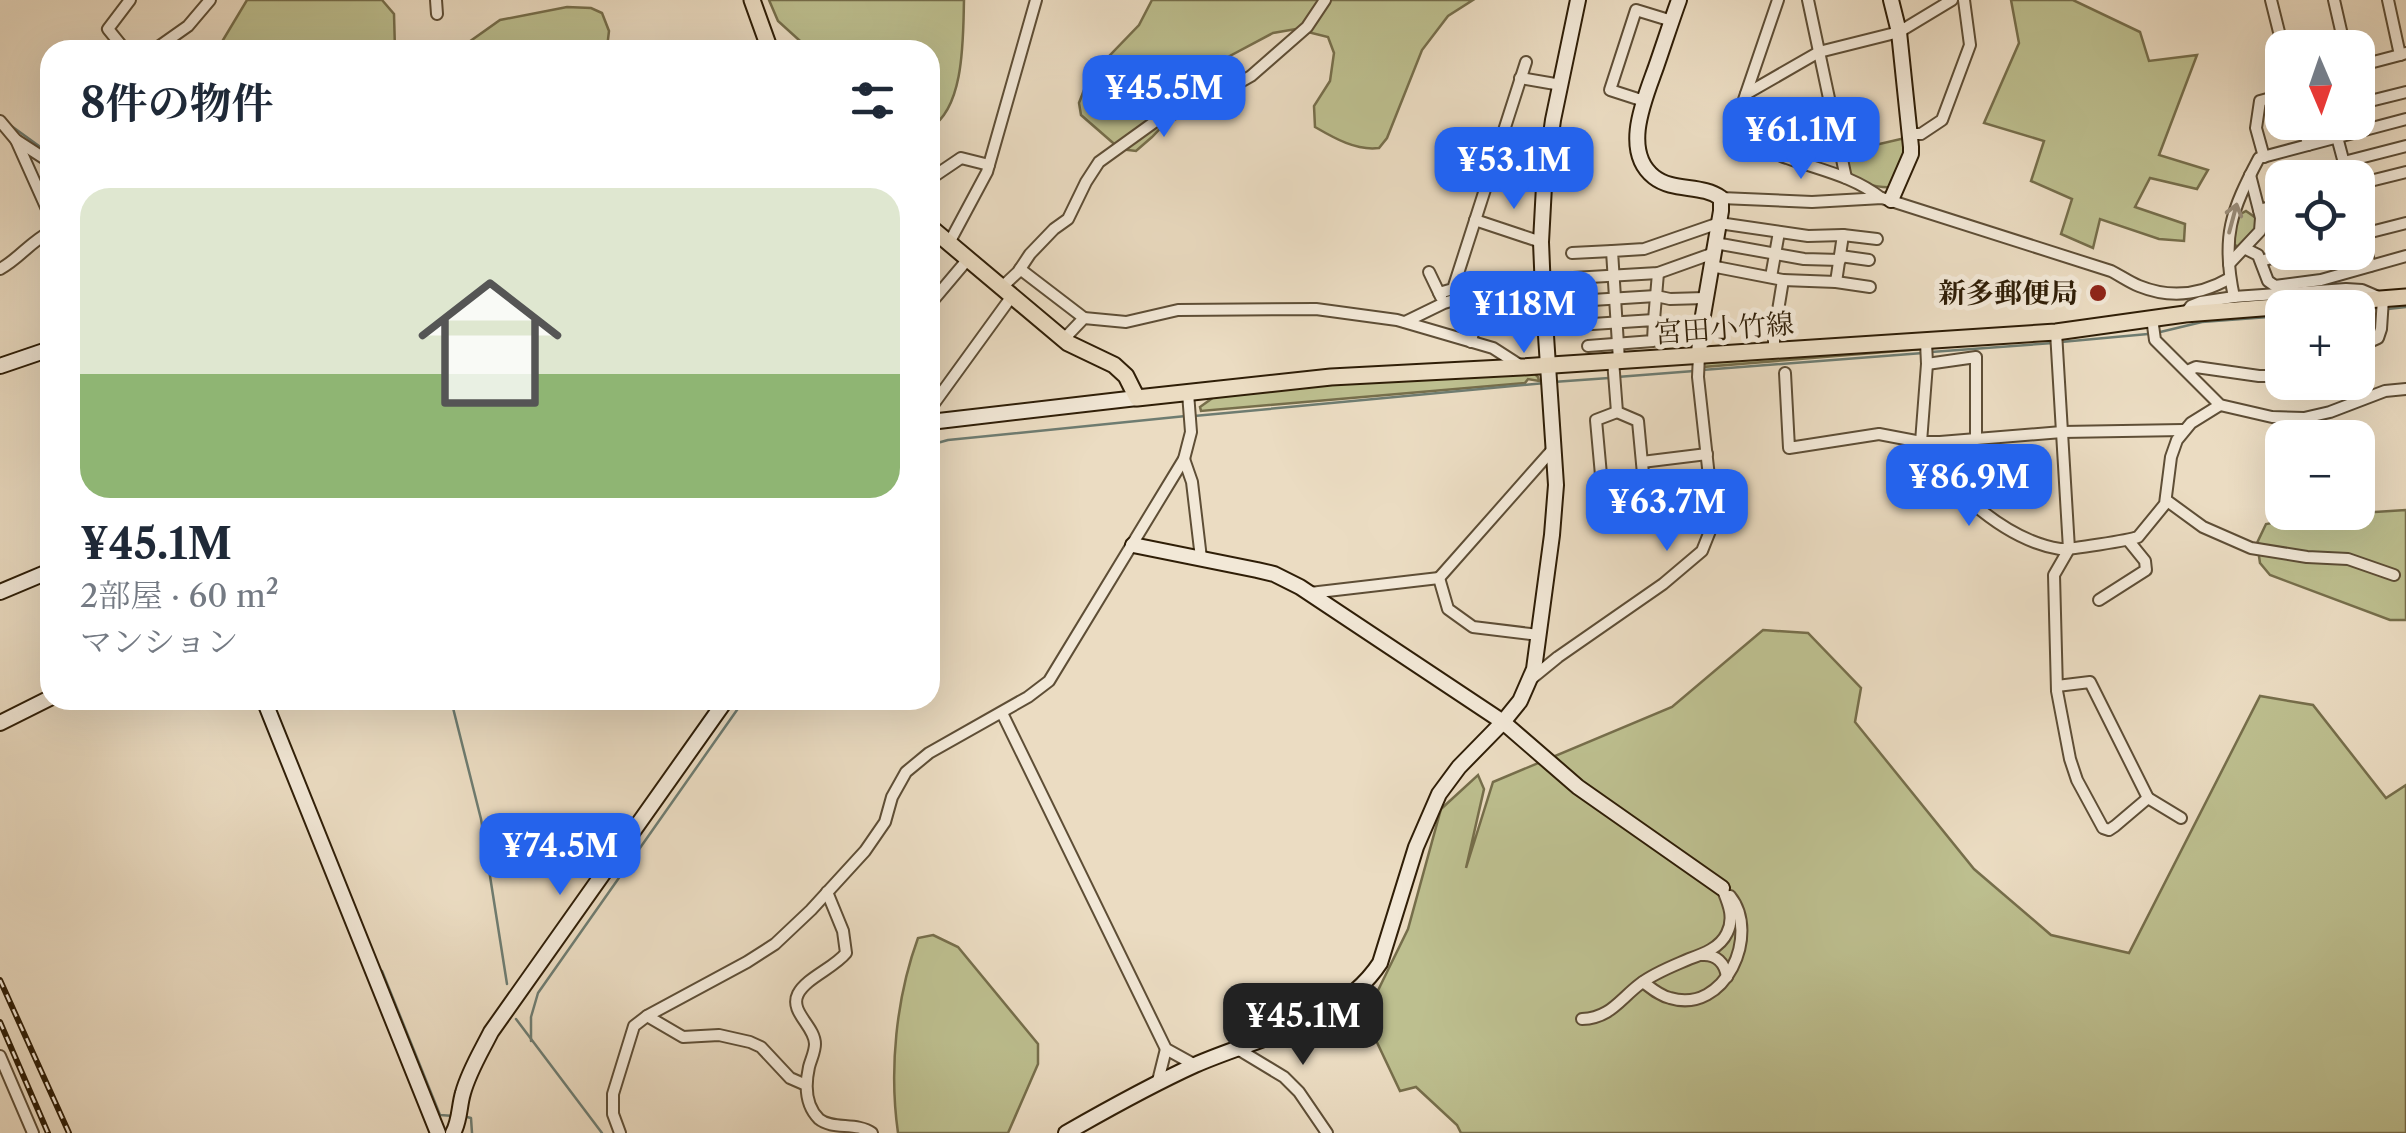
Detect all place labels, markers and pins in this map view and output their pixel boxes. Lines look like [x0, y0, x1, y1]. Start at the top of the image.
pin: ¥45.5M [1083, 55, 1245, 140]
pin: ¥61.1M [1720, 97, 1882, 182]
pin: ¥53.1M [1433, 127, 1595, 212]
pin: ¥118M [1454, 271, 1594, 356]
place label: 新多郵便局 [1938, 276, 2078, 310]
marker: 新多郵便局 [2087, 282, 2109, 304]
pin: ¥86.9M [1888, 444, 2050, 529]
pin: ¥63.7M [1586, 469, 1748, 554]
pin: ¥74.5M [479, 813, 641, 898]
pin: ¥45.1M [1222, 983, 1384, 1068]

